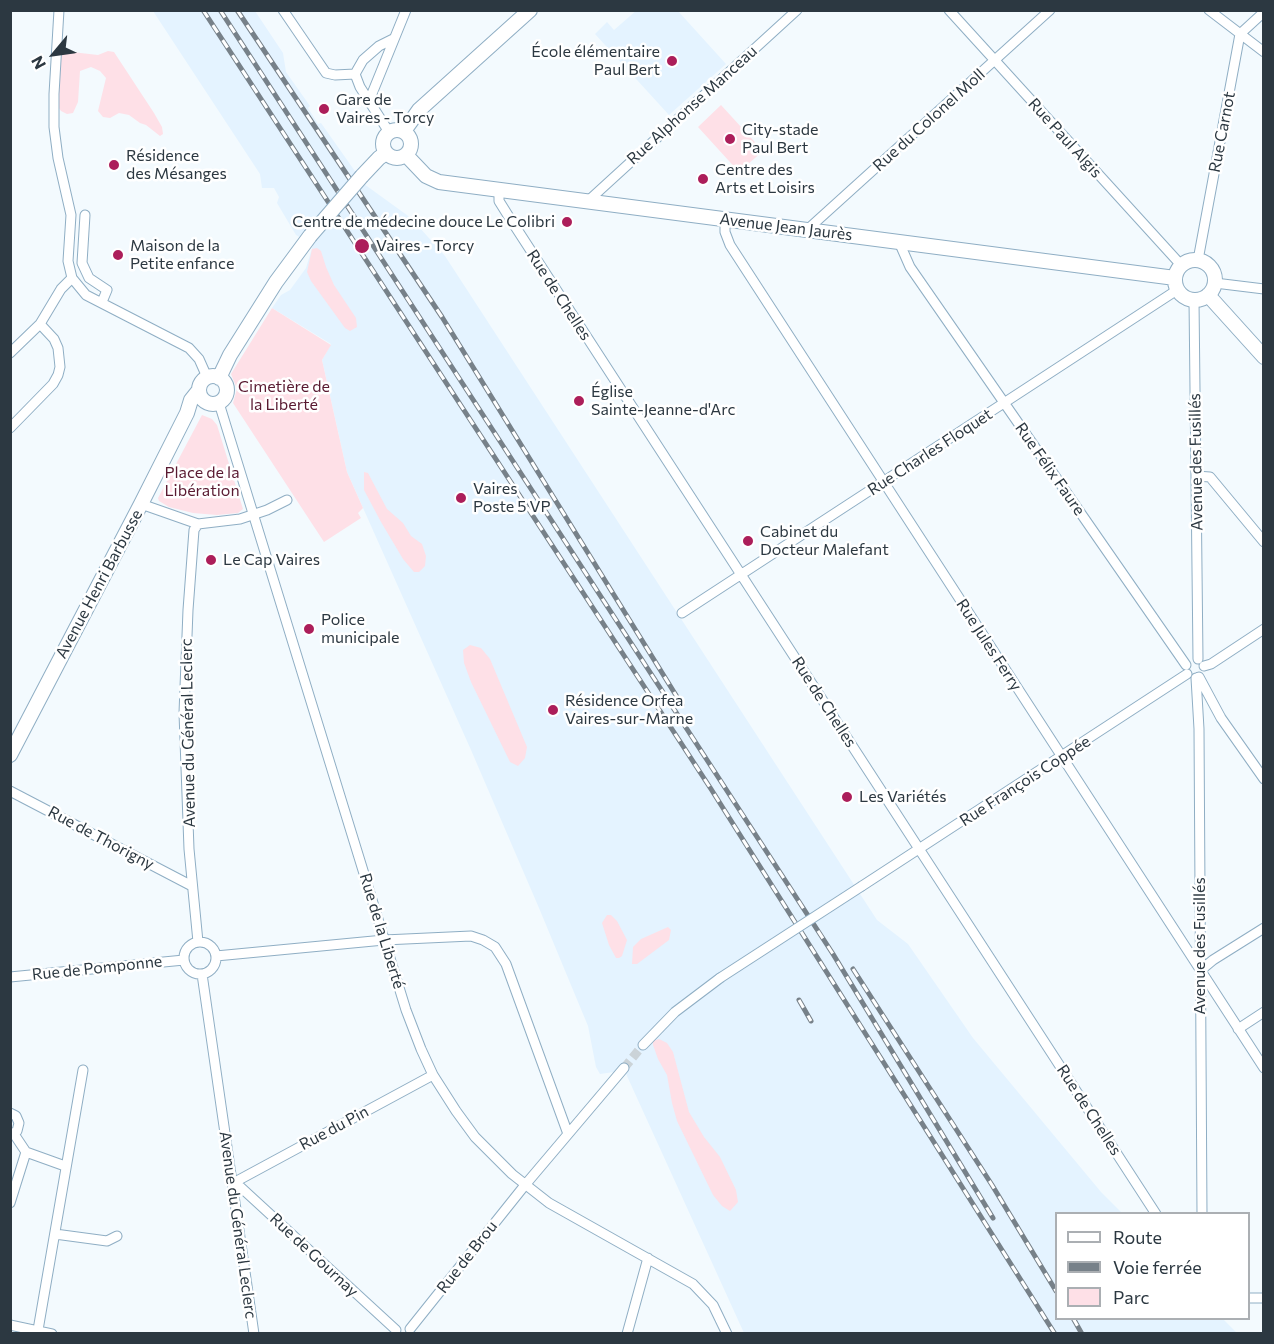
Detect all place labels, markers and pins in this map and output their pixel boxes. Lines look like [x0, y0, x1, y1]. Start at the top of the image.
place label: École élémentaire Paul Bert [531, 42, 660, 80]
marker: École élémentaire Paul Bert [665, 54, 679, 68]
place label: Gare de Vaires - Torcy [336, 90, 434, 128]
marker: Gare de Vaires - Torcy [317, 102, 331, 116]
place label: City-stade Paul Bert [742, 120, 819, 158]
marker: City-stade Paul Bert [723, 132, 737, 146]
place label: Résidence des Mésanges [126, 146, 227, 184]
marker: Résidence des Mésanges [107, 158, 121, 172]
place label: Centre des Arts et Loisirs [715, 160, 815, 198]
marker: Centre des Arts et Loisirs [696, 172, 710, 186]
place label: Centre de médecine douce Le Colibri [292, 212, 555, 232]
marker: Centre de médecine douce Le Colibri [560, 215, 574, 229]
place label: Maison de la Petite enfance [130, 236, 234, 274]
place label: Vaires - Torcy [376, 236, 474, 256]
marker: Vaires - Torcy [353, 237, 371, 255]
marker: Maison de la Petite enfance [111, 248, 125, 262]
place label: Église Sainte-Jeanne-d'Arc [591, 382, 735, 420]
marker: Église Sainte-Jeanne-d'Arc [572, 394, 586, 408]
place label: Vaires Poste 5 VP [473, 479, 551, 517]
marker: Vaires Poste 5 VP [454, 491, 468, 505]
place label: Cabinet du Docteur Malefant [760, 522, 889, 560]
marker: Cabinet du Docteur Malefant [741, 534, 755, 548]
place label: Le Cap Vaires [223, 550, 320, 570]
marker: Le Cap Vaires [204, 553, 218, 567]
place label: Police municipale [321, 610, 400, 648]
marker: Police municipale [302, 622, 316, 636]
place label: Résidence Orfea Vaires-sur-Marne [565, 691, 693, 729]
marker: Résidence Orfea Vaires-sur-Marne [546, 703, 560, 717]
place label: Les Variétés [859, 787, 946, 807]
marker: Les Variétés [840, 790, 854, 804]

